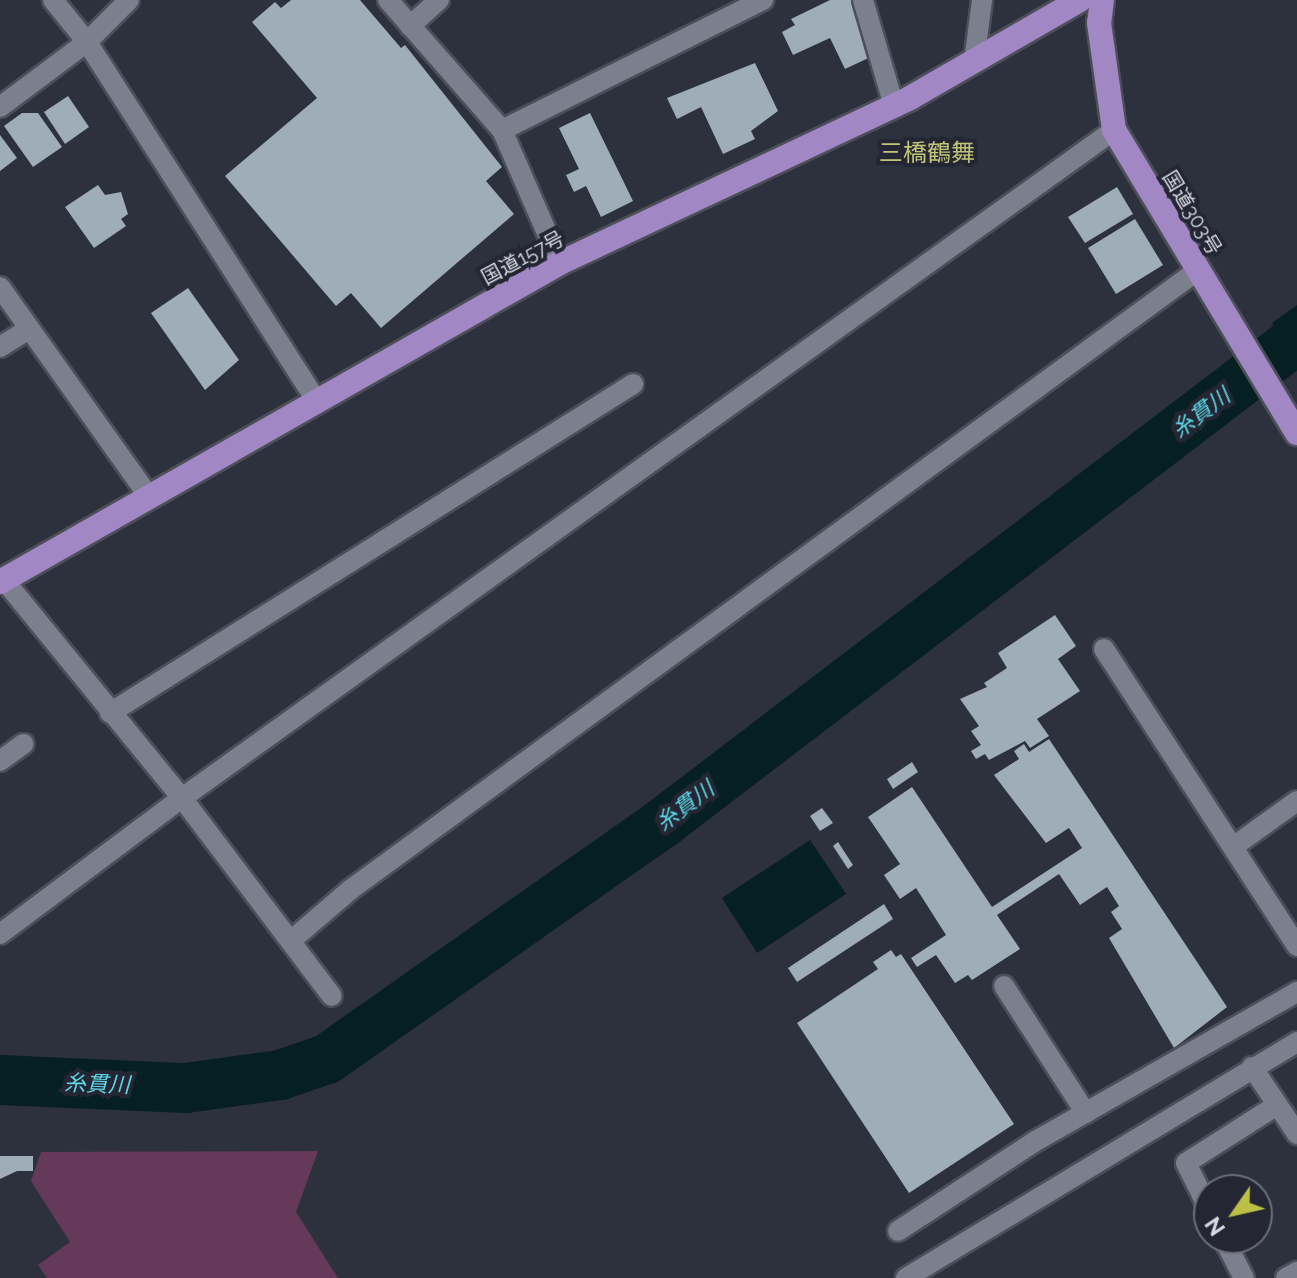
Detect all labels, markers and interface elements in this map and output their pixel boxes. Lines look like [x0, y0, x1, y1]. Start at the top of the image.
district label: 三橋鶴舞 [879, 139, 975, 167]
street label: 国道303号 [1158, 167, 1226, 259]
street label: 国道157号 [478, 226, 568, 290]
water label: 糸貫川 [1167, 383, 1235, 443]
water label: 糸貫川 [651, 776, 719, 836]
water label: 糸貫川 [64, 1070, 130, 1098]
north arrow [1193, 1174, 1273, 1254]
text: N [1199, 1212, 1230, 1241]

